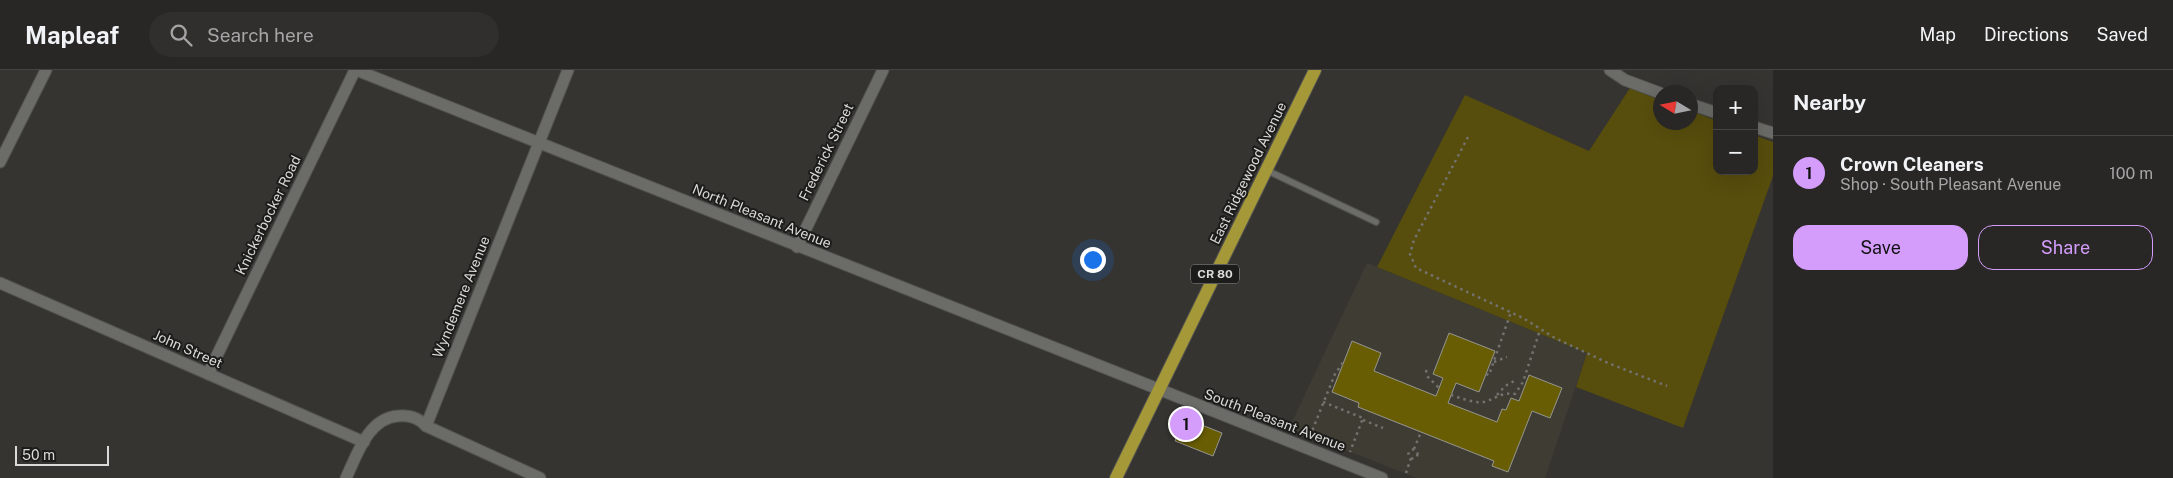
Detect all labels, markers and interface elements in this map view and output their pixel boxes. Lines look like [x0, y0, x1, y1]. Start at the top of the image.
search box [149, 12, 499, 57]
text: Mapleaf [25, 21, 119, 49]
icon: search [167, 21, 195, 49]
text: Search here [207, 24, 314, 46]
text: Map [1919, 24, 1956, 45]
text: Directions [1984, 24, 2069, 45]
text: Saved [2097, 24, 2148, 45]
north arrow [1653, 85, 1698, 130]
map controls [1713, 85, 1758, 175]
button: + [1713, 85, 1758, 130]
text: Nearby [1793, 90, 1866, 115]
street label: East Ridgewood Avenue [1207, 99, 1289, 247]
street label: Frederick Street [795, 101, 857, 203]
button: − [1713, 130, 1758, 175]
street label: Knickerbocker Road [232, 153, 304, 277]
text: Crown Cleaners [1840, 153, 1984, 175]
text: 1 [1806, 164, 1812, 183]
text: 100 m [2109, 164, 2153, 183]
text: Shop · South Pleasant Avenue [1840, 175, 2061, 194]
street label: North Pleasant Avenue [690, 181, 834, 251]
button: Save [1793, 225, 1968, 270]
button: Share [1978, 225, 2153, 270]
street label: Wyndemere Avenue [429, 234, 493, 360]
your location [1080, 247, 1106, 273]
road number: CR 80 [1191, 264, 1239, 283]
street label: John Street [151, 327, 225, 371]
street label: South Pleasant Avenue [1202, 386, 1348, 454]
pin: 1 [1170, 405, 1202, 443]
scale bar [15, 443, 109, 466]
text: 50 m [22, 447, 55, 463]

